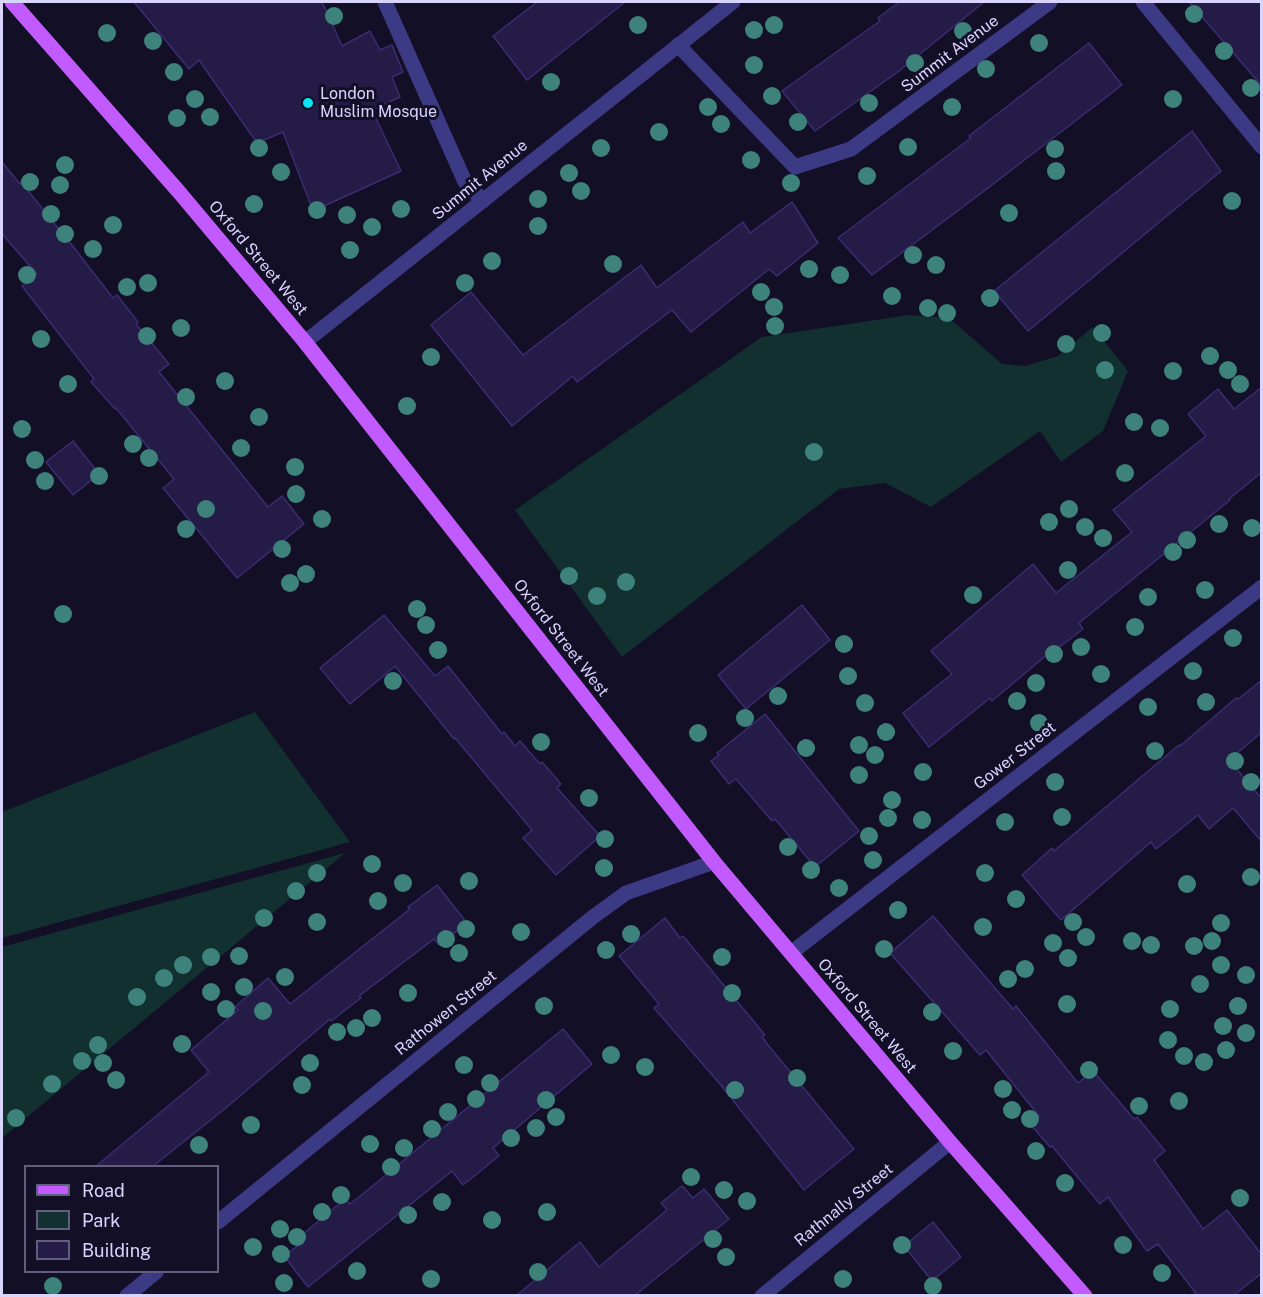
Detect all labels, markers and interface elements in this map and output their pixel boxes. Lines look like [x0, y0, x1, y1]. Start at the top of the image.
street label: Summit Avenue [898, 11, 1002, 97]
place label: London Muslim Mosque [320, 84, 437, 122]
marker: London Muslim Mosque [301, 96, 315, 110]
street label: Summit Avenue [429, 136, 531, 224]
street label: Oxford Street West [204, 197, 312, 319]
street label: Oxford Street West [509, 575, 613, 701]
street label: Gower Street [970, 718, 1060, 794]
street label: Oxford Street West [813, 955, 921, 1077]
street label: Rathowen Street [391, 966, 501, 1060]
street label: Rathnally Street [791, 1159, 897, 1251]
legend [24, 1165, 219, 1273]
text: Road [82, 1180, 125, 1201]
text: Park [82, 1210, 120, 1231]
text: Building [82, 1240, 151, 1261]

